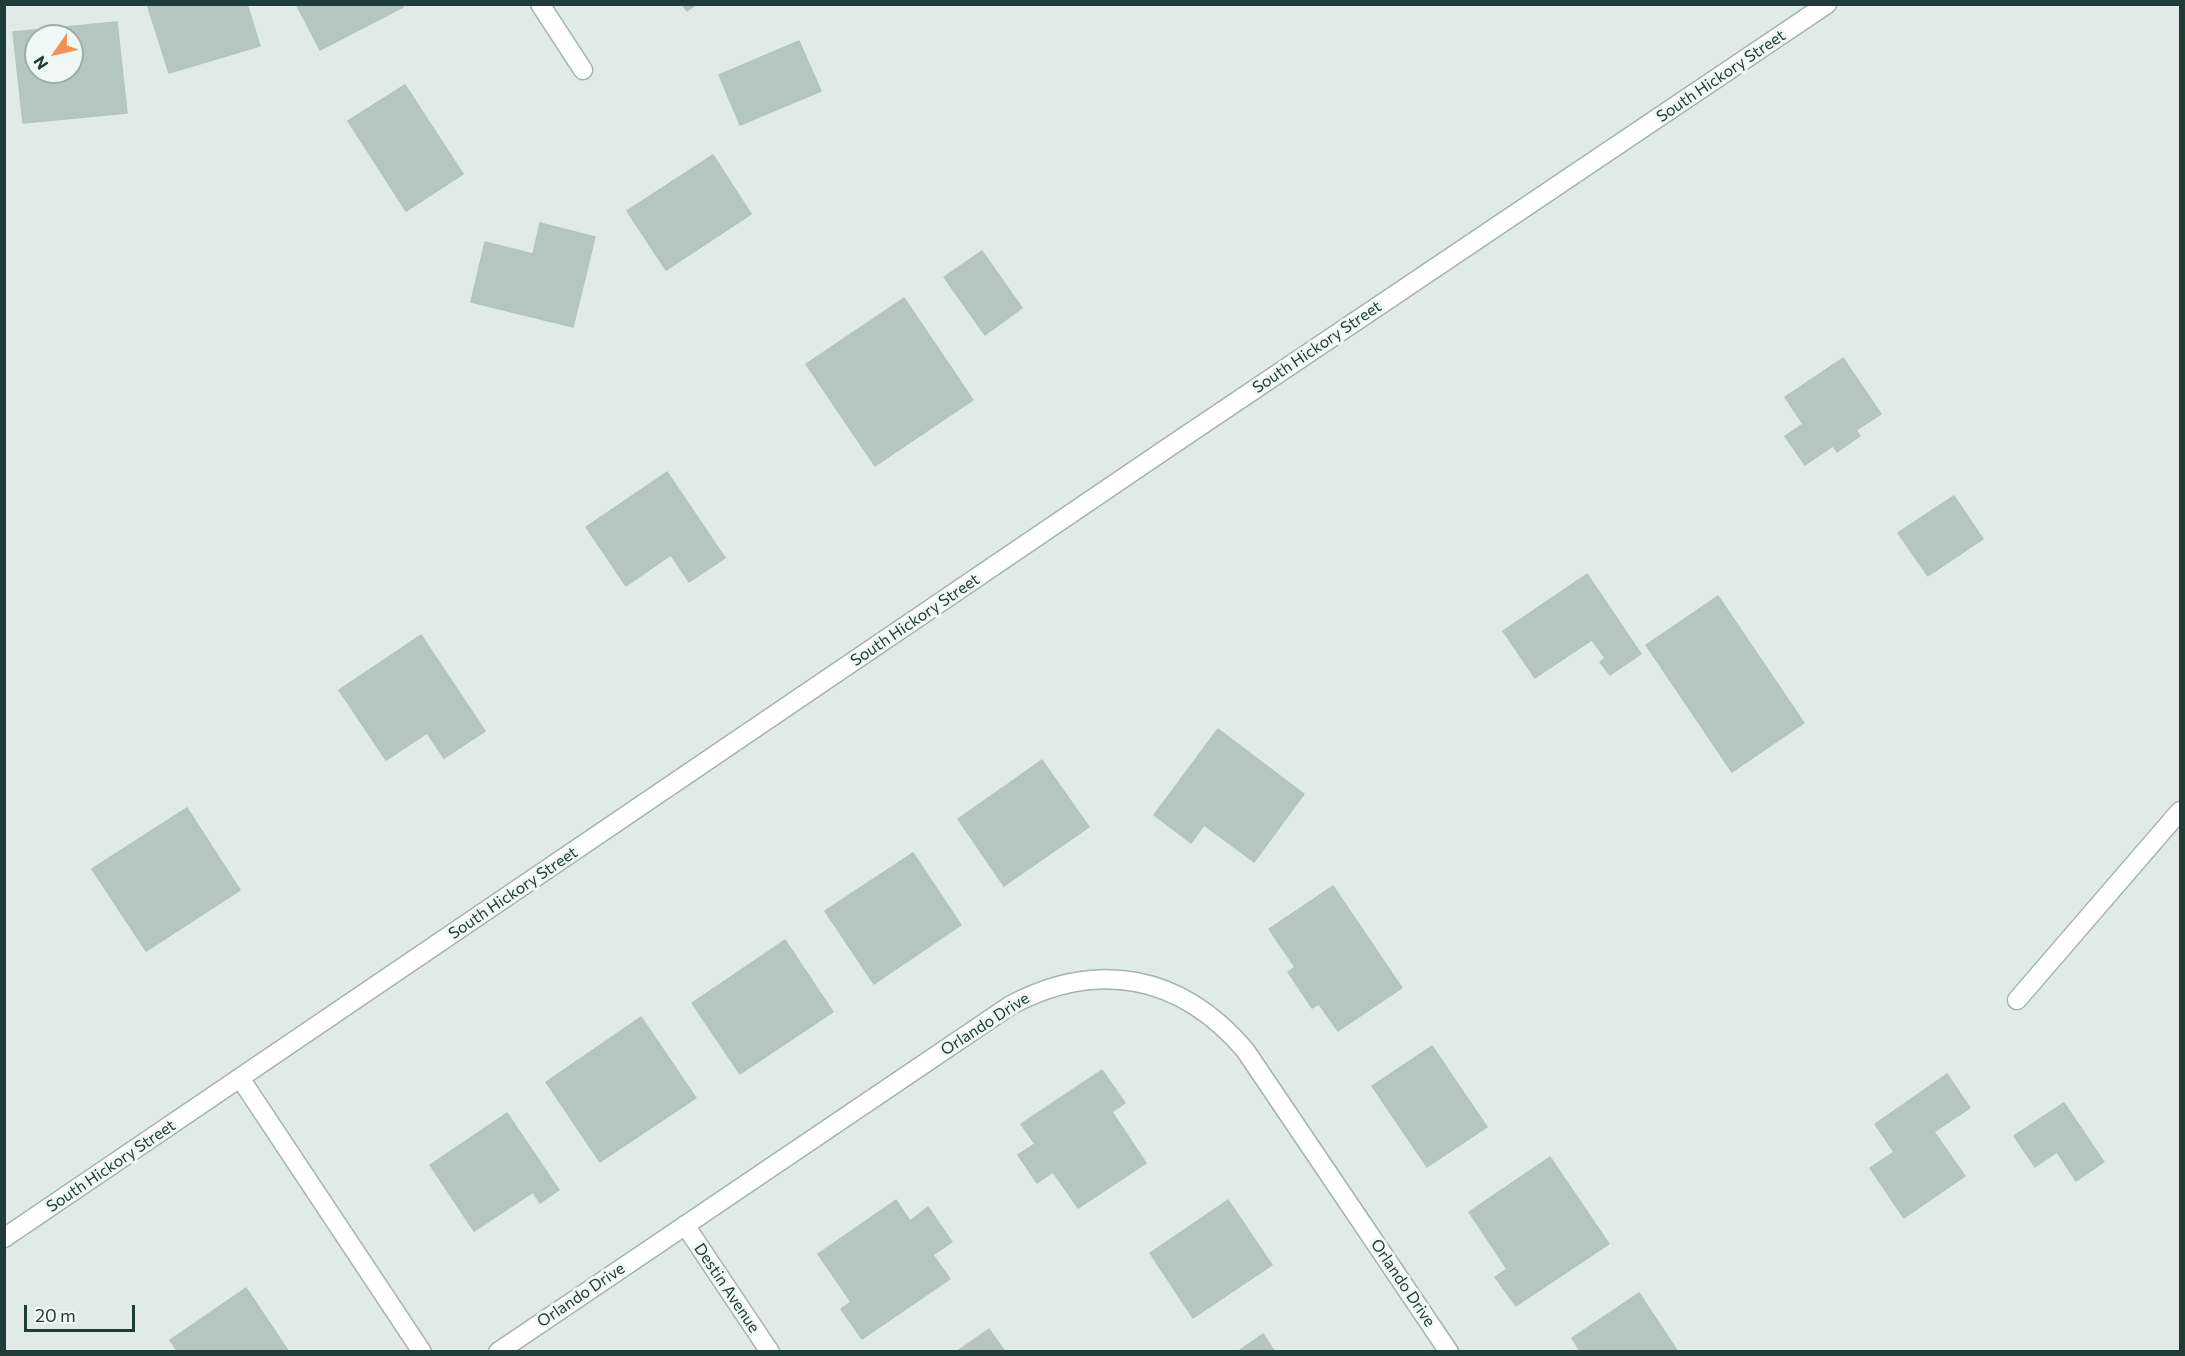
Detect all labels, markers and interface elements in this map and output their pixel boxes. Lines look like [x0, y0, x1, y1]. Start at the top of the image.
north arrow [24, 24, 84, 84]
street label: South Hickory Street [1653, 26, 1789, 126]
text: N [29, 53, 52, 74]
street label: South Hickory Street [1249, 297, 1385, 397]
street label: South Hickory Street [847, 570, 983, 670]
street label: South Hickory Street [445, 843, 581, 943]
street label: Orlando Drive [937, 988, 1033, 1060]
street label: South Hickory Street [43, 1116, 179, 1216]
street label: Orlando Drive [1367, 1236, 1439, 1330]
street label: Destin Avenue [690, 1240, 764, 1336]
street label: Orlando Drive [534, 1259, 628, 1331]
scale bar [27, 1293, 138, 1331]
text: 20 m [35, 1304, 76, 1326]

